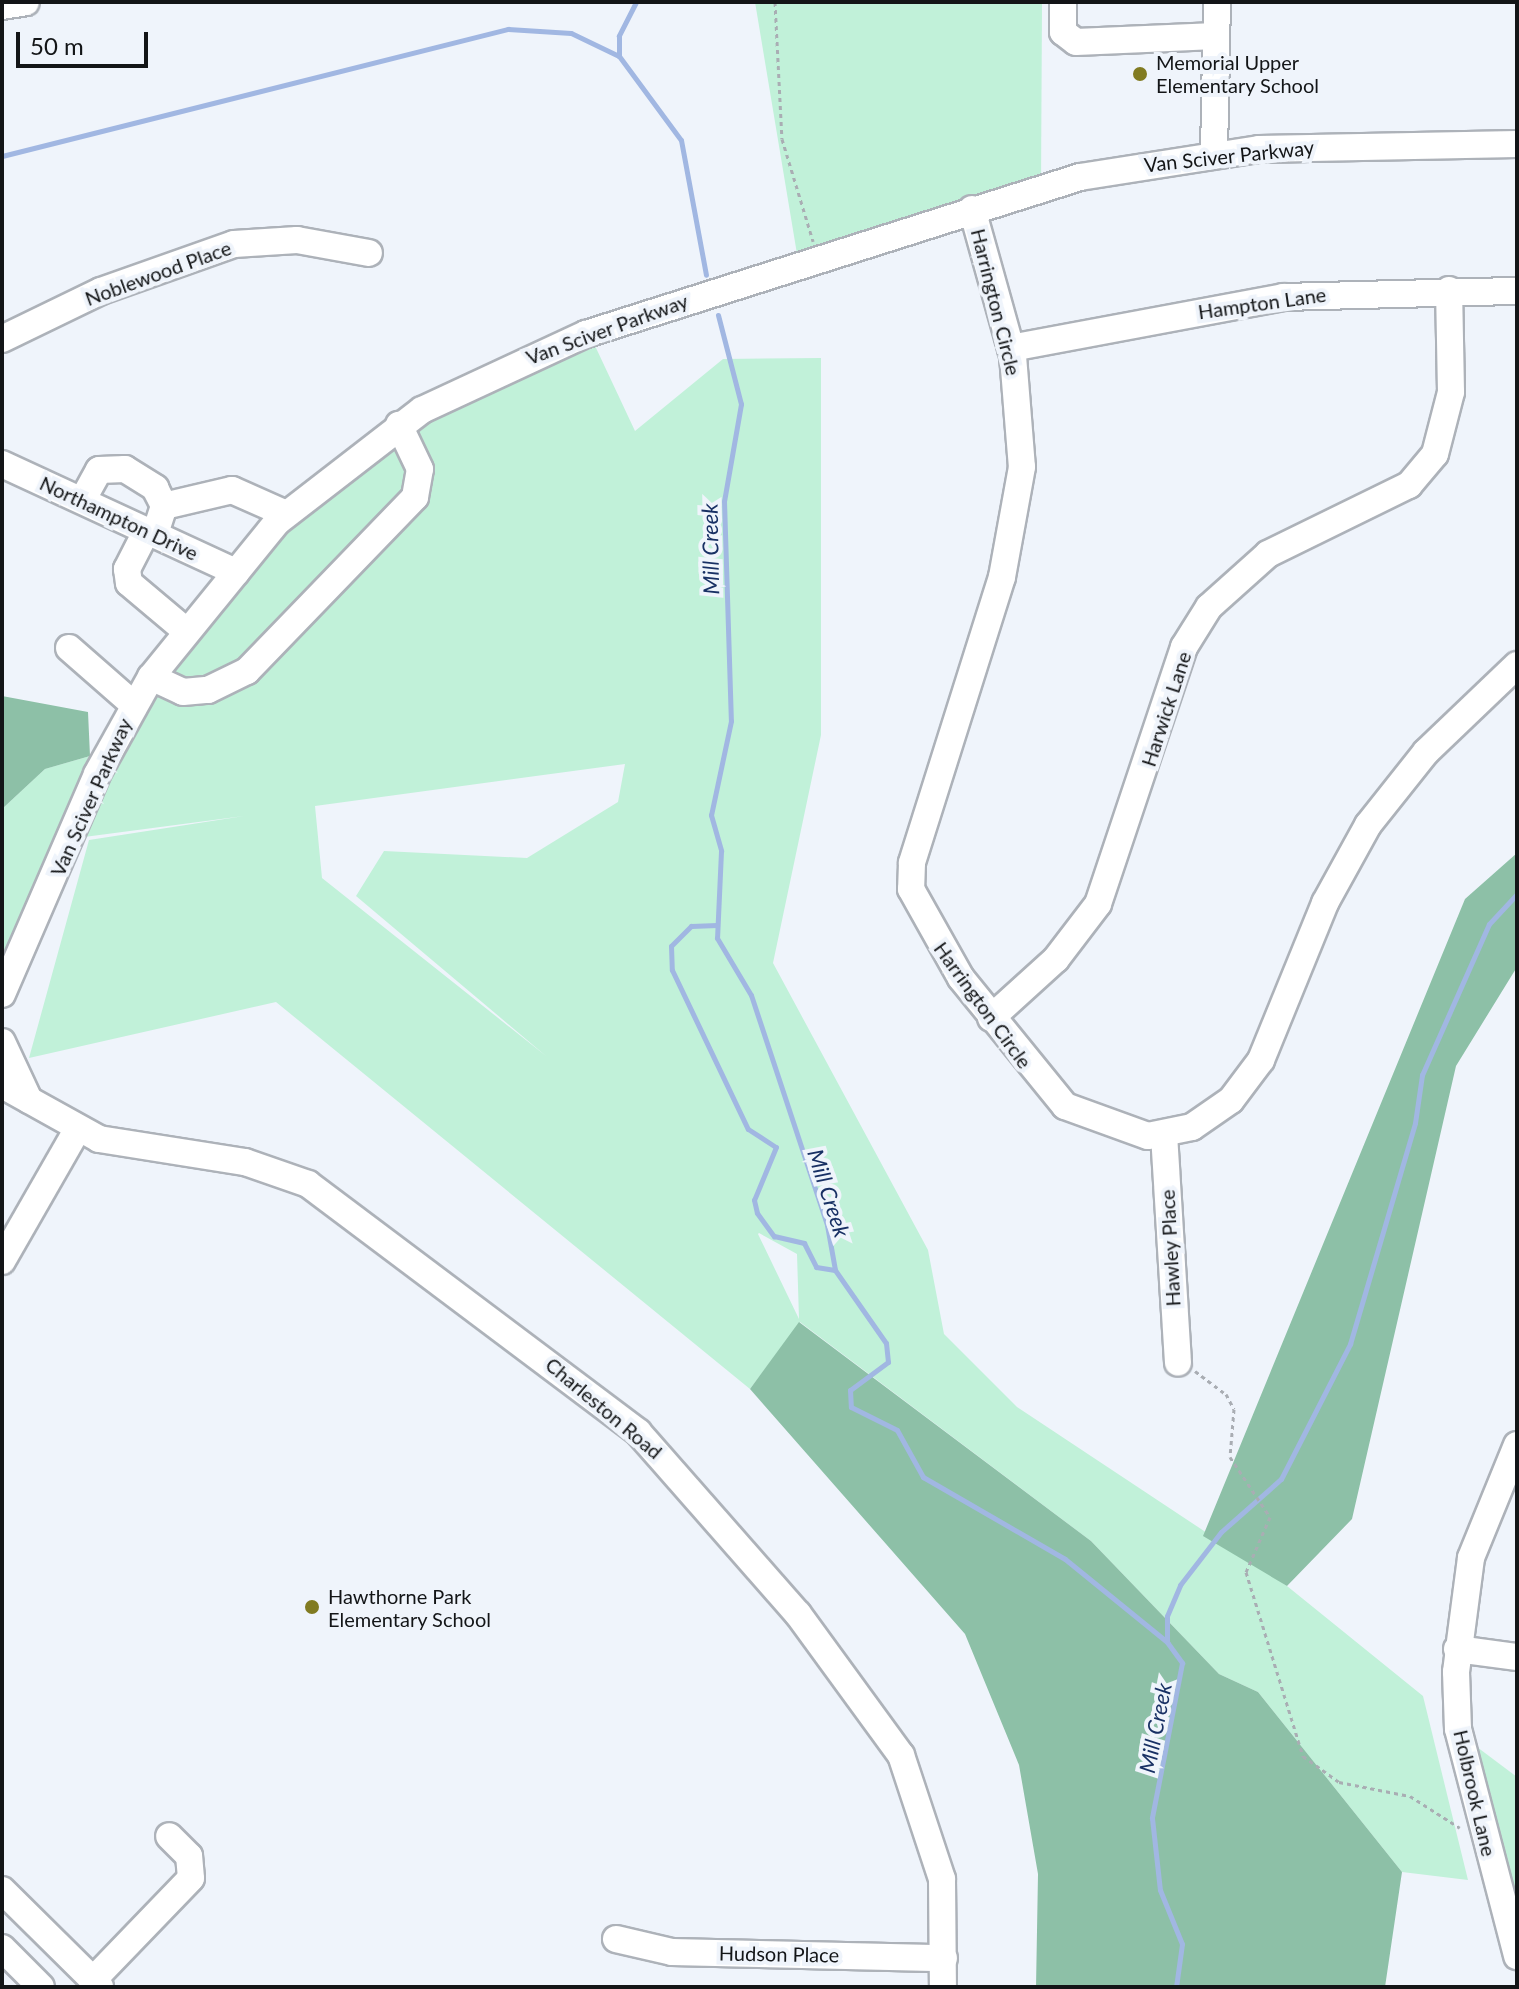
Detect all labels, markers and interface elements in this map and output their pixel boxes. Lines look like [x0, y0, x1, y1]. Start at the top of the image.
scale bar [20, 16, 152, 66]
text: 50 m [30, 31, 84, 60]
place label: Memorial Upper Elementary School [1156, 50, 1319, 97]
marker: Memorial Upper Elementary School [1131, 65, 1149, 83]
street label: Van Sciver Parkway [1143, 135, 1315, 177]
street label: Harrington Circle [966, 226, 1026, 378]
street label: Noblewood Place [82, 235, 234, 311]
street label: Hampton Lane [1196, 282, 1328, 324]
street label: Van Sciver Parkway [523, 288, 691, 370]
street label: Northampton Drive [36, 471, 202, 565]
water label: Mill Creek [696, 503, 724, 595]
street label: Harwick Lane [1136, 648, 1196, 770]
street label: Van Sciver Parkway [45, 714, 137, 880]
street label: Harrington Circle [929, 937, 1037, 1073]
water label: Mill Creek [802, 1146, 856, 1240]
street label: Hawley Place [1155, 1189, 1185, 1307]
street label: Charleston Road [541, 1352, 667, 1464]
place label: Hawthorne Park Elementary School [328, 1584, 491, 1631]
marker: Hawthorne Park Elementary School [303, 1598, 321, 1616]
water label: Mill Creek [1133, 1681, 1177, 1775]
street label: Holbrook Lane [1449, 1727, 1501, 1859]
street label: Hudson Place [719, 1941, 839, 1967]

